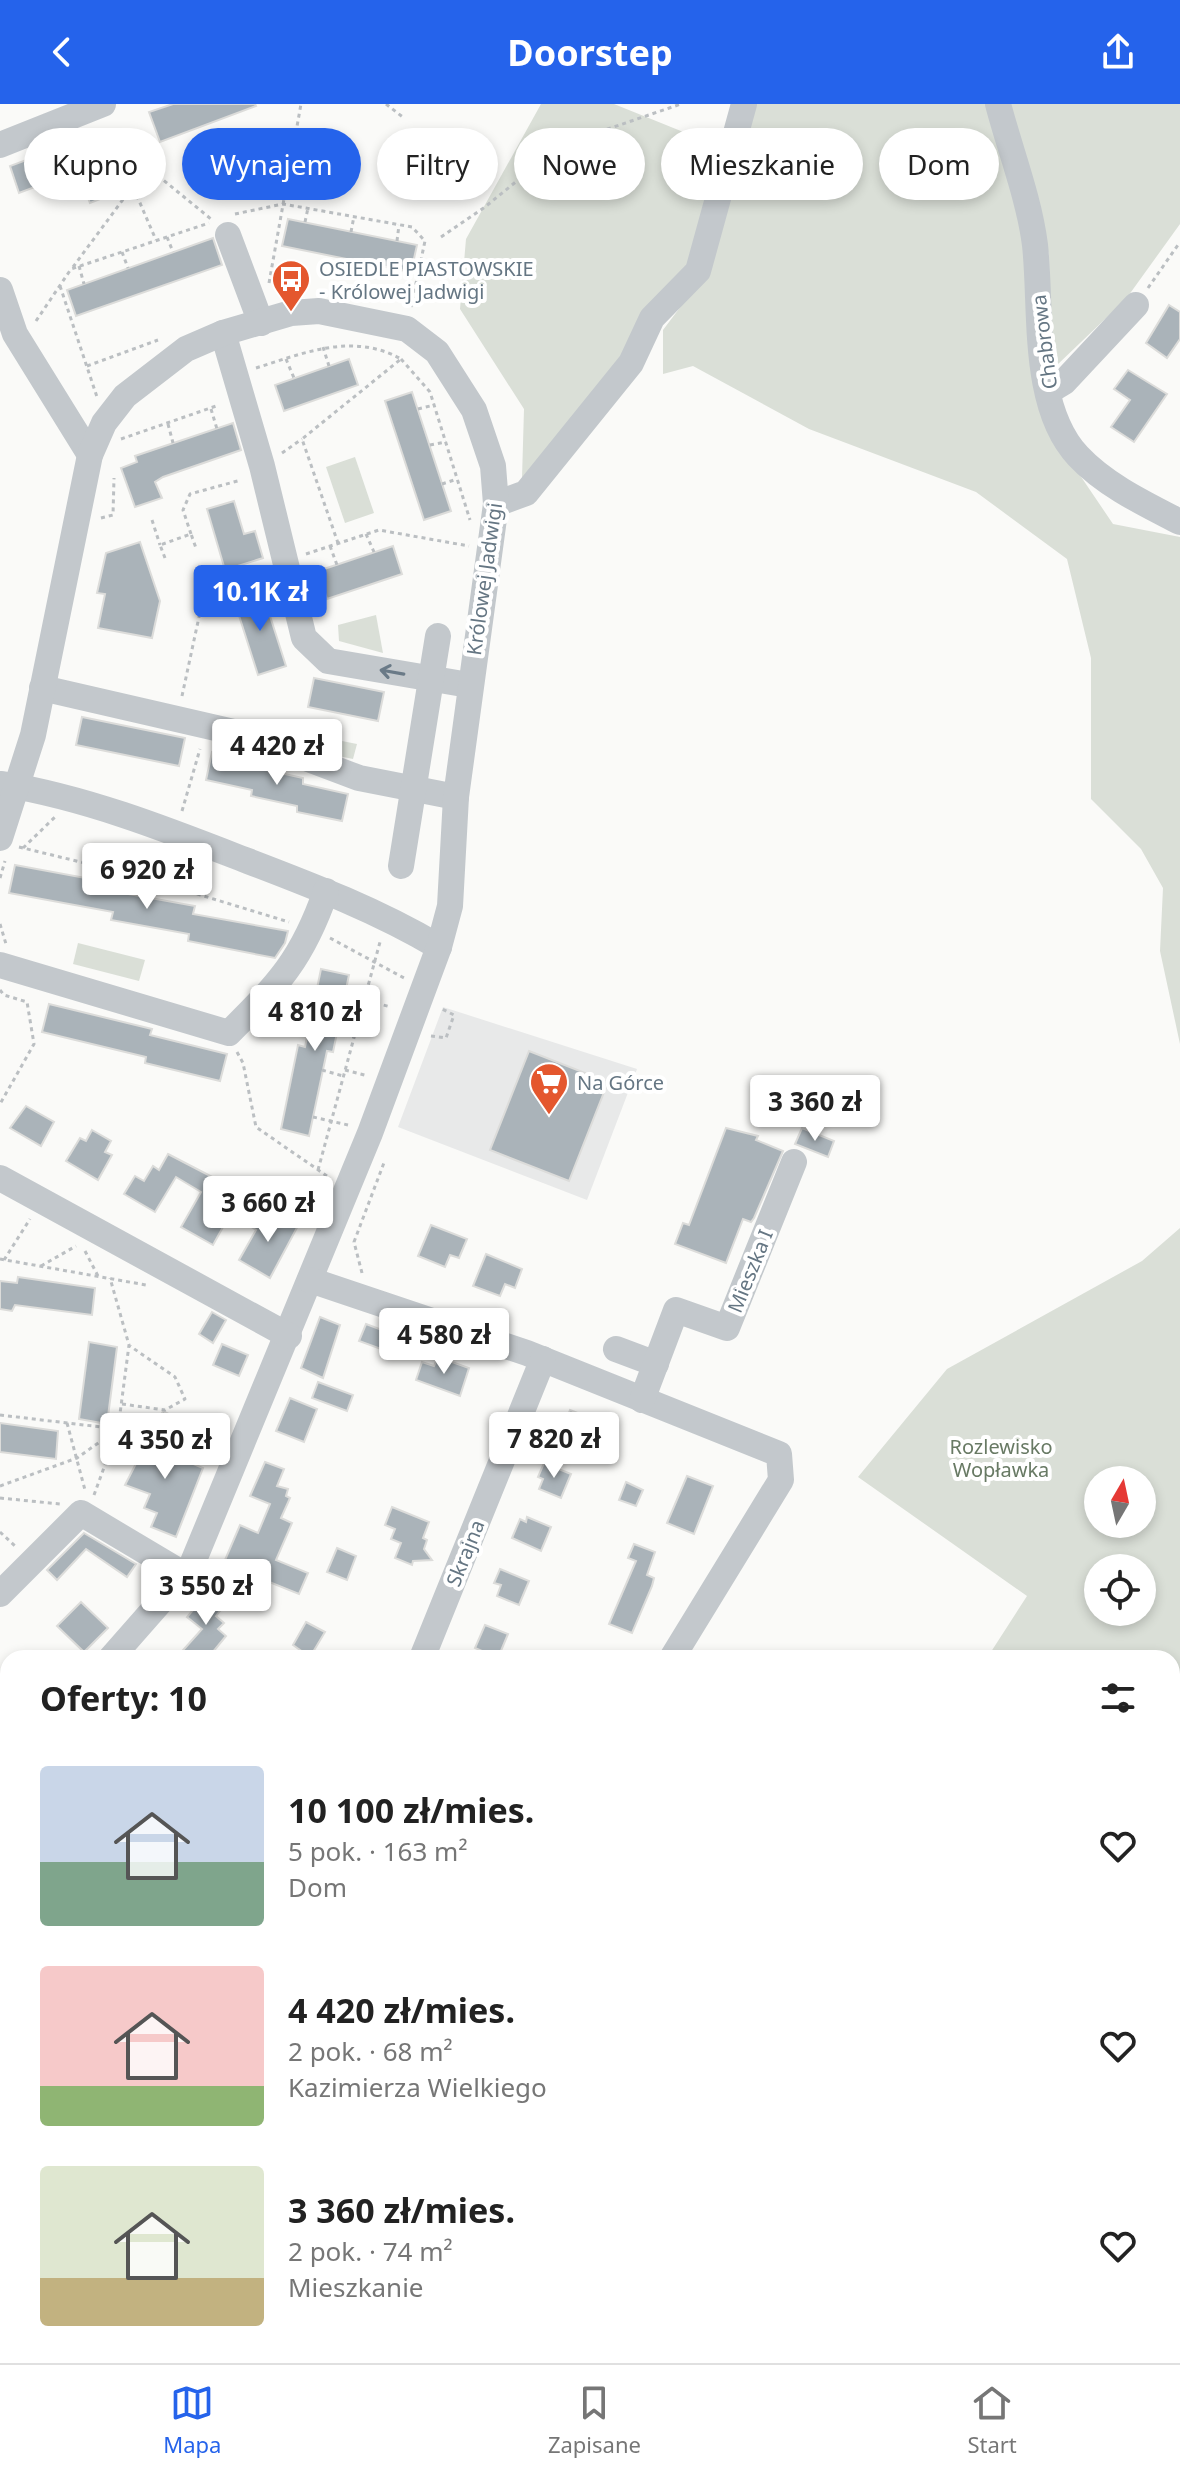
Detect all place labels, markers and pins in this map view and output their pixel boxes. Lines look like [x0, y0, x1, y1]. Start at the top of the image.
place label: OSIEDLE PIASTOWSKIE - Królowej Jadwigi [319, 255, 534, 305]
bus stop icon: OSIEDLE PIASTOWSKIE - Królowej Jadwigi [270, 258, 312, 313]
pin: 10.1K zł [177, 565, 343, 633]
pin: 4 420 zł [194, 719, 360, 787]
pin: 6 920 zł [64, 843, 230, 911]
pin: 4 810 zł [232, 985, 398, 1053]
supermarket icon: Na Górce [528, 1061, 570, 1116]
place label: Na Górce [577, 1069, 664, 1096]
pin: 3 360 zł [732, 1075, 898, 1143]
pin: 3 660 zł [185, 1176, 351, 1244]
pin: 4 580 zł [361, 1308, 527, 1376]
pin: 7 820 zł [471, 1412, 637, 1480]
pin: 4 350 zł [82, 1413, 248, 1481]
pin: 3 550 zł [123, 1559, 289, 1627]

